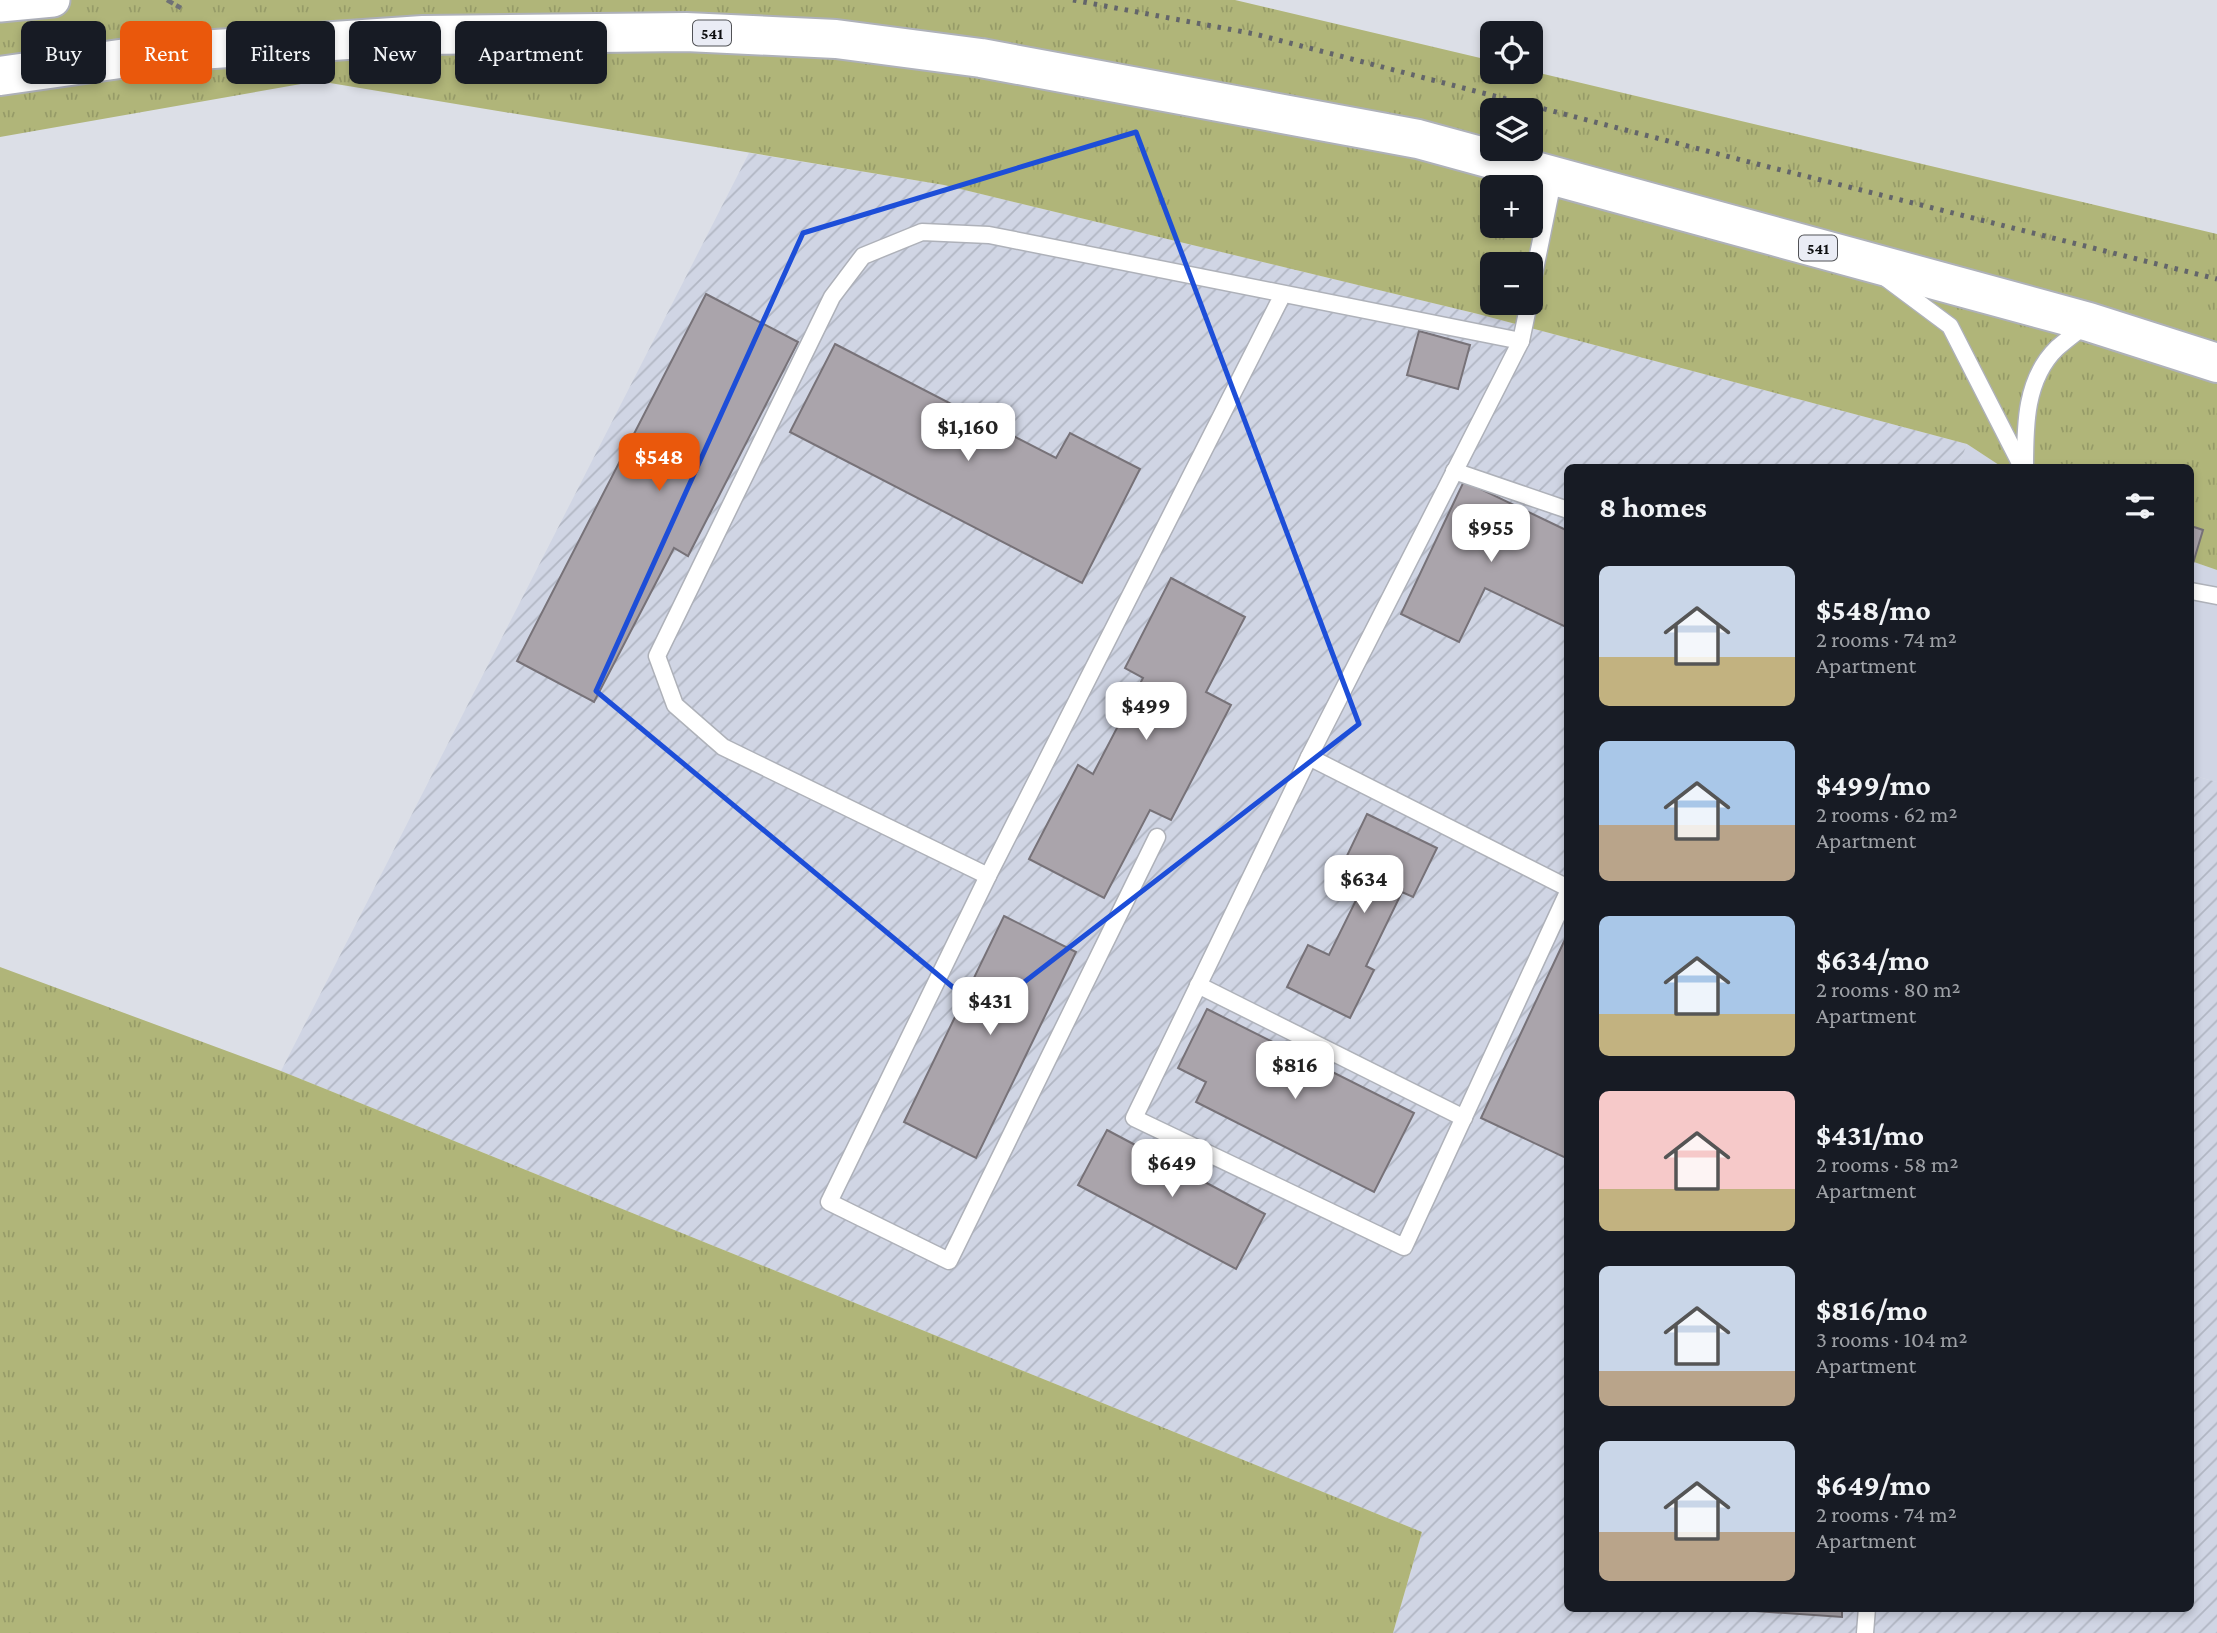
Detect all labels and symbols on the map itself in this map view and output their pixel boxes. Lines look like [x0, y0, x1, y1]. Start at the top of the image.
road number: 541 [693, 20, 731, 46]
road number: 541 [1799, 236, 1837, 260]
pin: $1,160 [911, 404, 1025, 463]
pin: $548 [618, 434, 700, 493]
pin: $955 [1450, 504, 1532, 564]
pin: $499 [1105, 682, 1187, 742]
pin: $634 [1323, 856, 1405, 915]
pin: $431 [949, 978, 1031, 1037]
pin: $816 [1254, 1042, 1336, 1101]
pin: $649 [1131, 1140, 1213, 1199]

